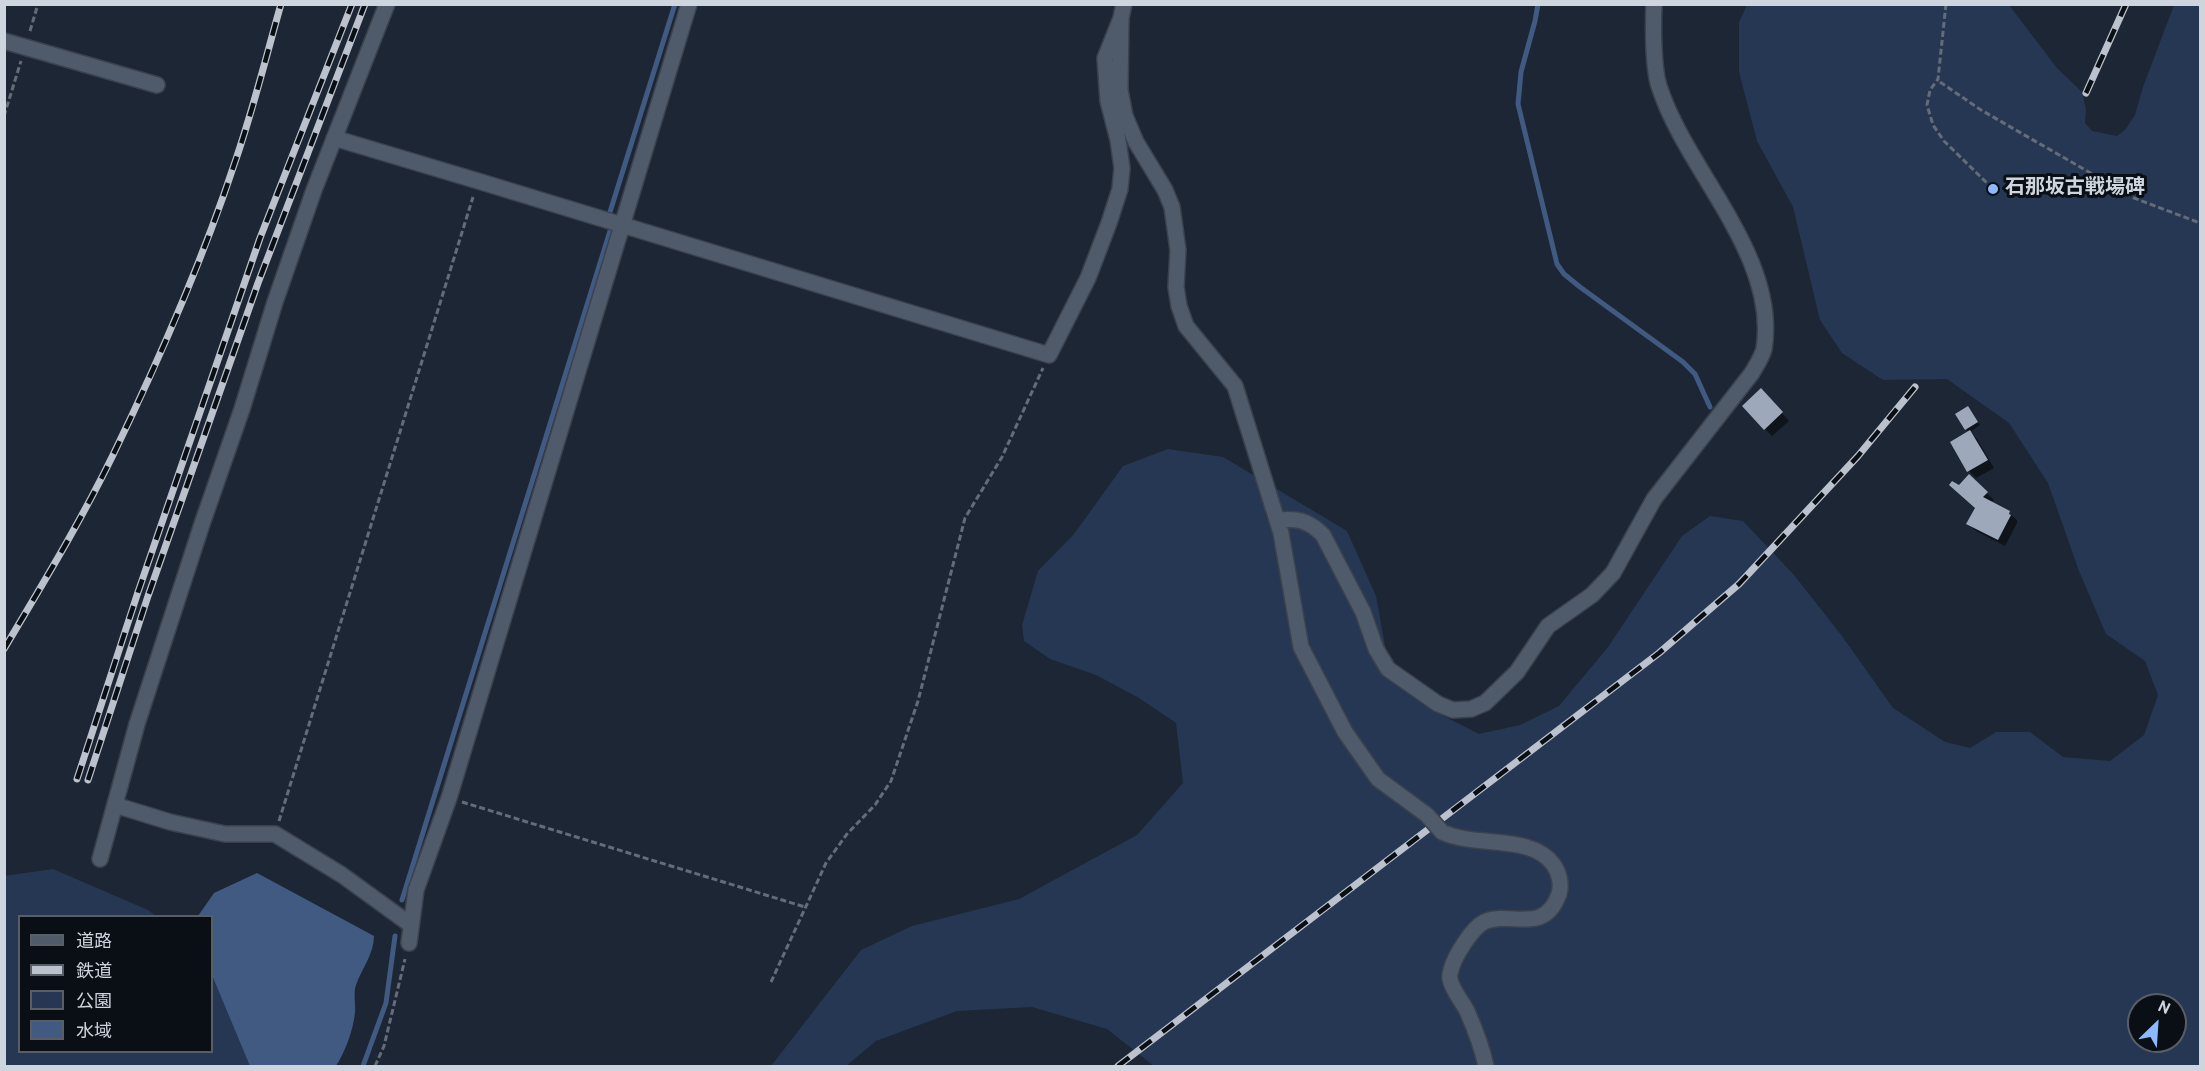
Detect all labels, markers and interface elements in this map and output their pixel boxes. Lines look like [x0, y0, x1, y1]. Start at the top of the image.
place label: 石那坂古戦場碑 [2005, 177, 2145, 201]
marker: 石那坂古戦場碑 [1986, 182, 2000, 196]
legend [18, 915, 213, 1053]
text: 道路 [76, 931, 112, 954]
text: 鉄道 [76, 961, 112, 984]
text: 公園 [76, 991, 112, 1014]
north arrow [2127, 993, 2187, 1053]
text: N [2154, 997, 2173, 1020]
text: 水域 [76, 1021, 112, 1044]

